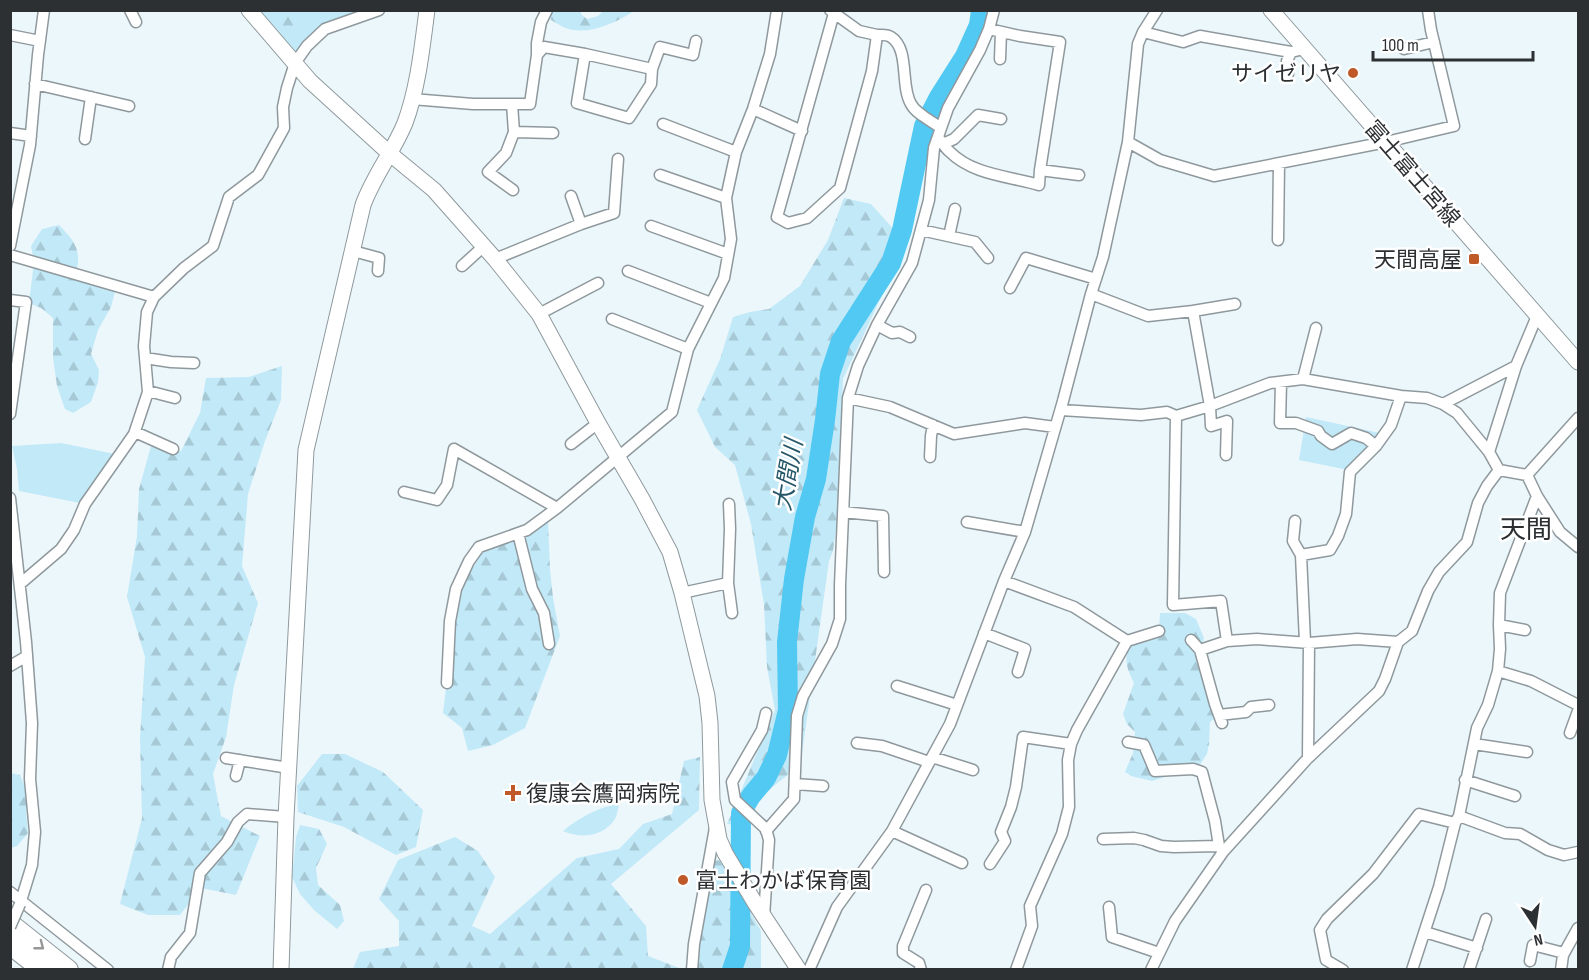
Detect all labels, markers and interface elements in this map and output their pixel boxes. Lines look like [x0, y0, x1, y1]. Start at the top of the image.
scale bar [1373, 24, 1534, 62]
text: 100 m [1382, 35, 1419, 56]
place label: サイゼリヤ [1231, 61, 1341, 88]
marker: サイゼリヤ [1346, 66, 1360, 80]
street label: 富士富士宮線 [1358, 115, 1465, 233]
place label: 天間高屋 [1374, 247, 1462, 274]
marker: 天間高屋 [1467, 252, 1481, 266]
water label: 大間川 [768, 434, 810, 513]
district label: 天間 [1500, 515, 1552, 546]
place label: 復康会鷹岡病院 [526, 781, 680, 808]
marker: 復康会鷹岡病院 [504, 784, 522, 802]
place label: 富士わかば保育園 [695, 868, 871, 895]
marker: 富士わかば保育園 [676, 873, 690, 887]
north arrow [1505, 896, 1565, 956]
text: N [1532, 929, 1544, 949]
one-way arrow [33, 939, 44, 950]

